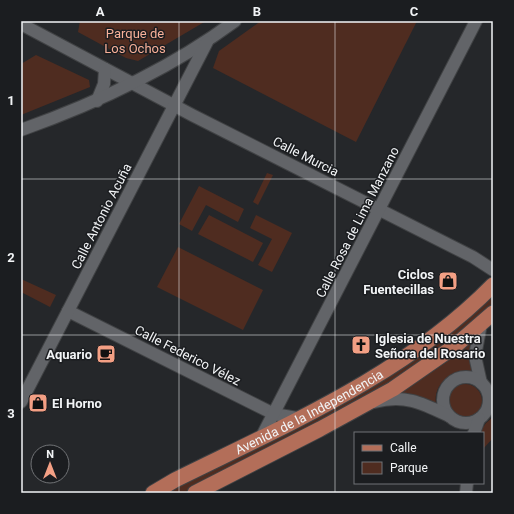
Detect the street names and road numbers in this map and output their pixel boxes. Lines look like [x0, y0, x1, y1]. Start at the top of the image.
street label: Calle Murcia [270, 133, 341, 179]
street label: Calle Rosa de Lima Manzano [313, 144, 402, 300]
street label: Calle Antonio Acuña [68, 161, 135, 272]
street label: Calle Federico Vélez [132, 322, 244, 389]
street label: Avenida de la Independencia [233, 366, 386, 457]

